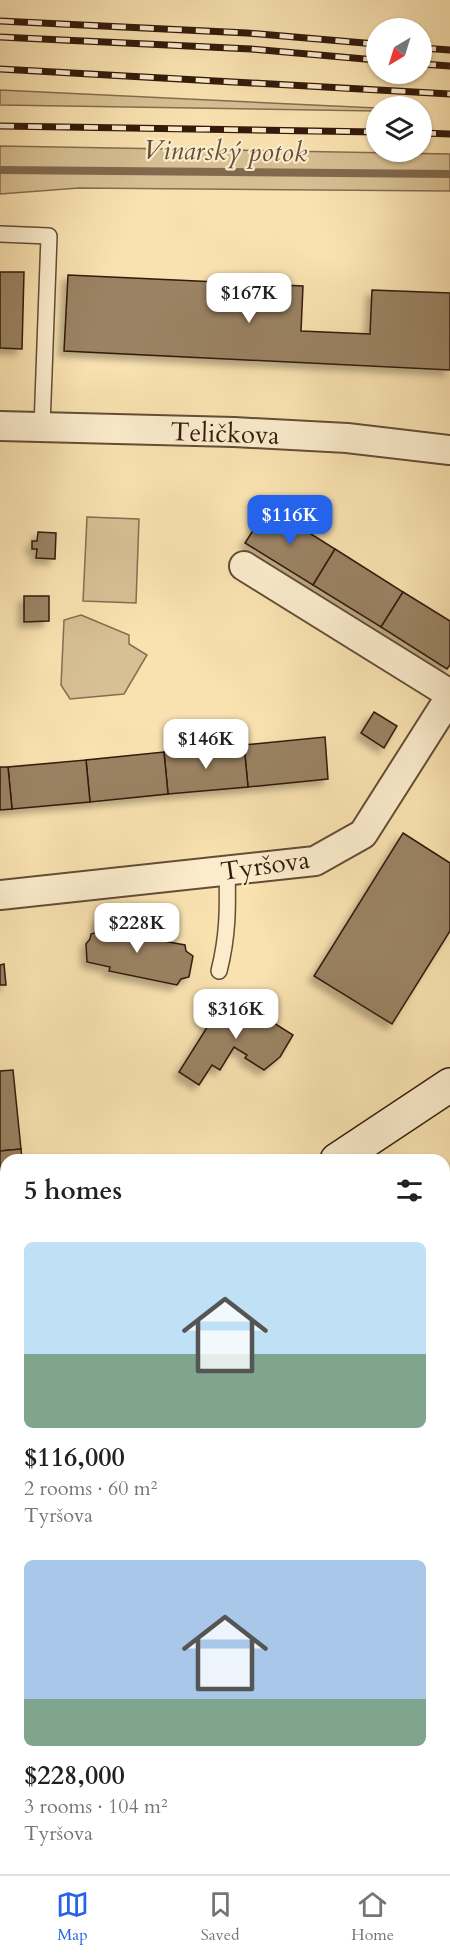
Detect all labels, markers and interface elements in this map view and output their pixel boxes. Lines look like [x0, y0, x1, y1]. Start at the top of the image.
north arrow [366, 18, 432, 84]
map controls [366, 18, 432, 162]
button: layers [366, 96, 432, 162]
water label: Vinarský potok [142, 132, 308, 171]
pin: $167K [207, 273, 291, 324]
text: $167K [220, 279, 278, 306]
street label: Teličkova [170, 414, 280, 453]
pin: $116K [248, 495, 332, 546]
text: $116K [261, 501, 319, 528]
pin: $146K [164, 719, 248, 770]
text: $146K [177, 725, 235, 752]
street label: Tyršova [218, 842, 312, 889]
pin: $228K [95, 903, 179, 954]
text: $228K [108, 909, 166, 936]
pin: $316K [194, 989, 278, 1040]
text: $316K [207, 995, 265, 1022]
text: 5 homes [24, 1173, 122, 1208]
icon: filters [393, 1174, 426, 1207]
icon: home [171, 1281, 279, 1389]
text: $116,000 [24, 1440, 125, 1475]
text: 2 rooms · 60 m² [24, 1475, 157, 1502]
text: Tyršova [24, 1502, 93, 1529]
icon: home [171, 1599, 279, 1707]
text: $228,000 [24, 1758, 125, 1793]
text: 3 rooms · 104 m² [24, 1793, 168, 1820]
text: Tyršova [24, 1820, 93, 1847]
tab: Map [56, 1888, 89, 1946]
tab: Saved [201, 1888, 239, 1946]
tab: Home [351, 1888, 394, 1946]

